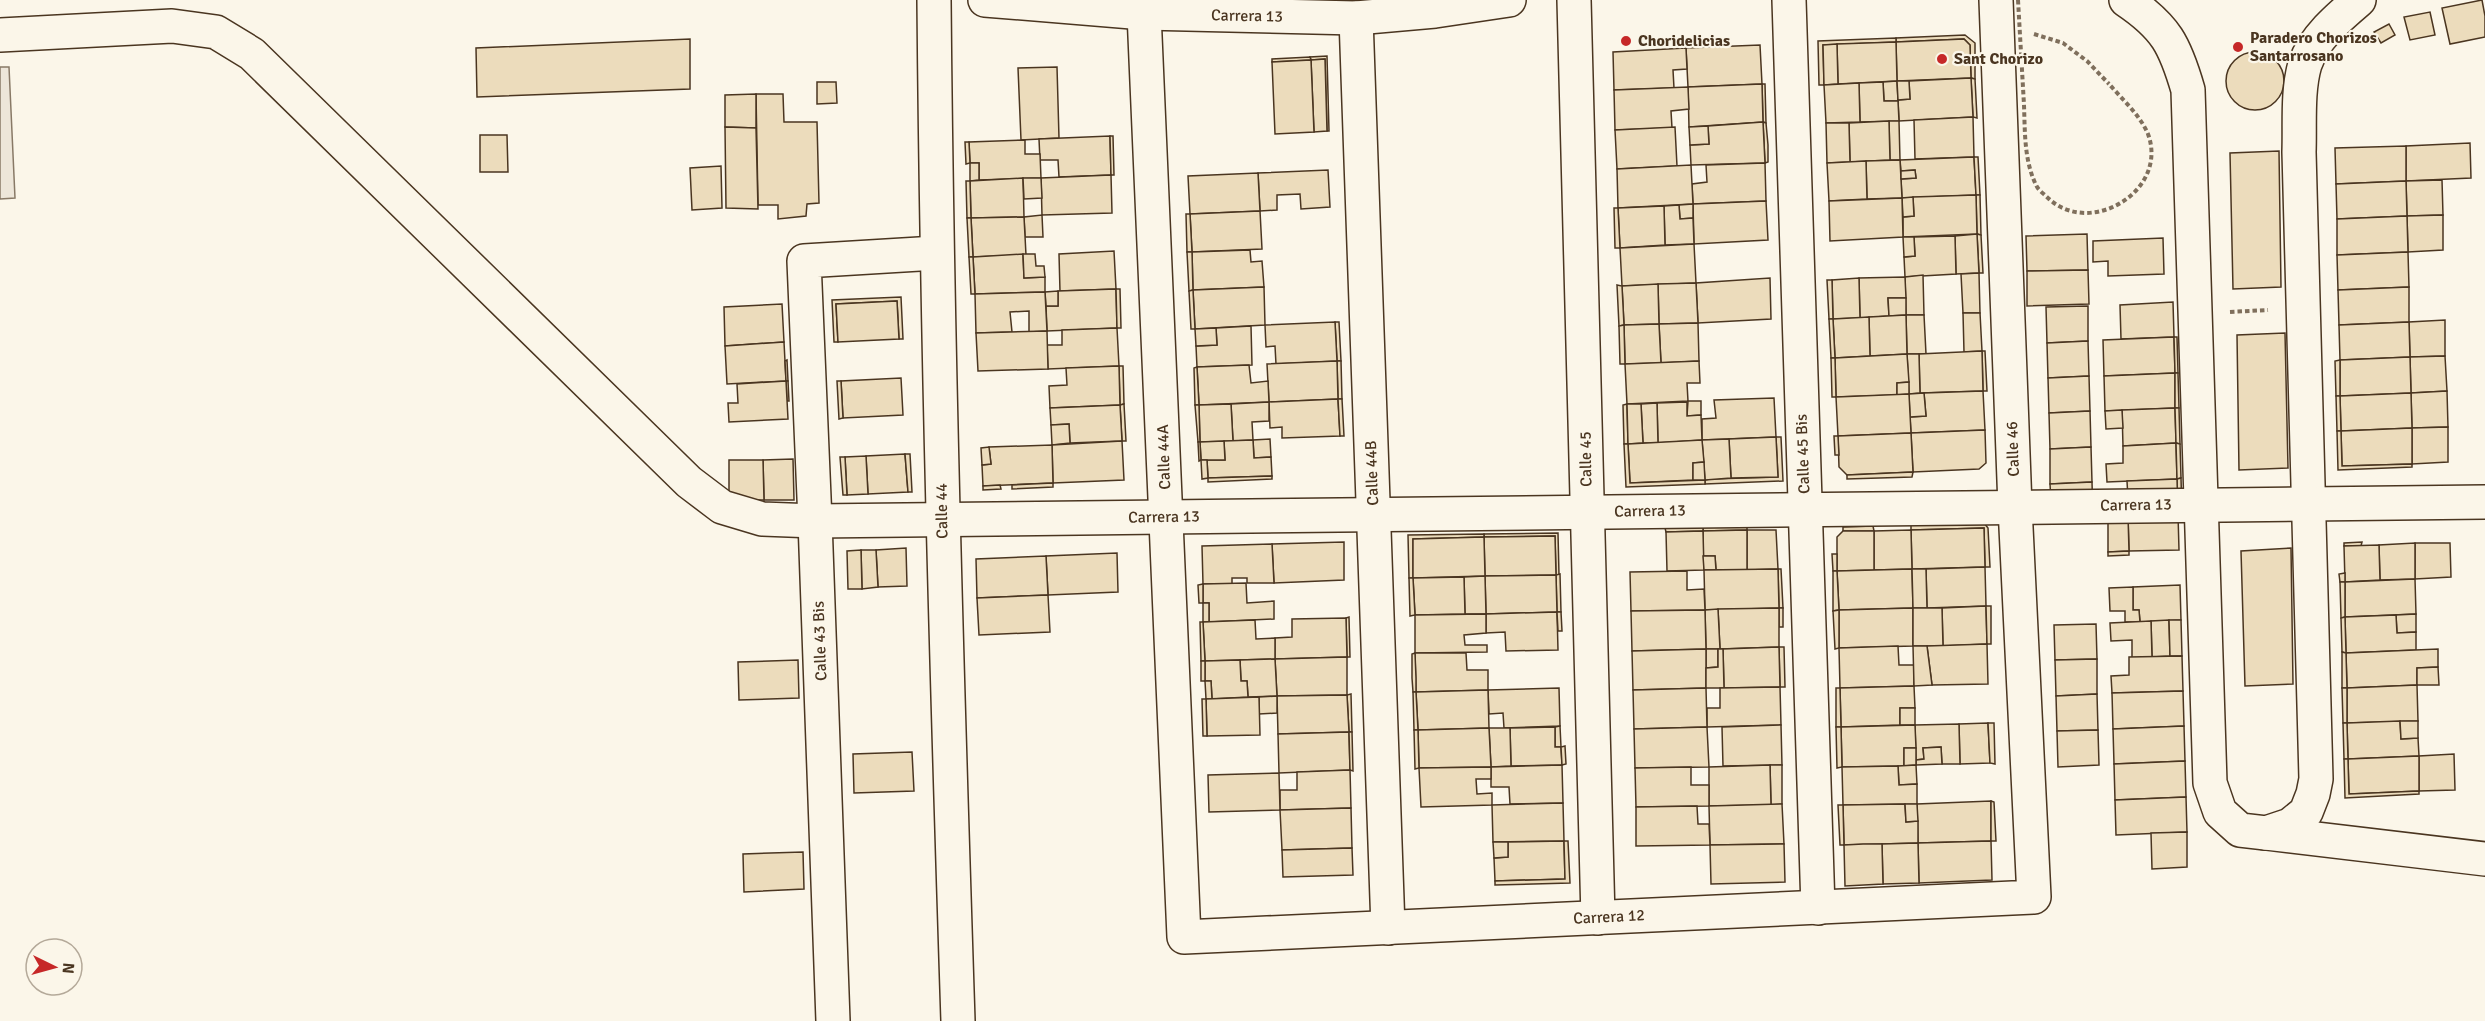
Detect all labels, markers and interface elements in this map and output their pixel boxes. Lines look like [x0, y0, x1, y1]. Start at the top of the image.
street label: Carrera 13 [1211, 5, 1283, 27]
place label: Paradero Chorizos Santarrosano [2250, 28, 2377, 66]
place label: Choridelicias [1638, 31, 1730, 51]
marker: Choridelicias [1619, 34, 1633, 48]
marker: Paradero Chorizos Santarrosano [2231, 40, 2245, 54]
place label: Sant Chorizo [1954, 49, 2043, 69]
marker: Sant Chorizo [1935, 52, 1949, 66]
street label: Calle 45 Bis [1792, 414, 1814, 494]
street label: Calle 46 [2002, 421, 2024, 477]
street label: Calle 44A [1153, 424, 1175, 490]
street label: Calle 45 [1576, 431, 1596, 487]
street label: Calle 44B [1361, 440, 1383, 506]
street label: Calle 44 [932, 483, 952, 539]
street label: Carrera 13 [2100, 494, 2172, 516]
street label: Carrera 13 [1614, 500, 1686, 522]
street label: Carrera 13 [1128, 506, 1200, 528]
street label: Calle 43 Bis [809, 601, 831, 681]
street label: Carrera 12 [1573, 905, 1645, 929]
north arrow [24, 937, 84, 997]
text: N [57, 962, 78, 975]

